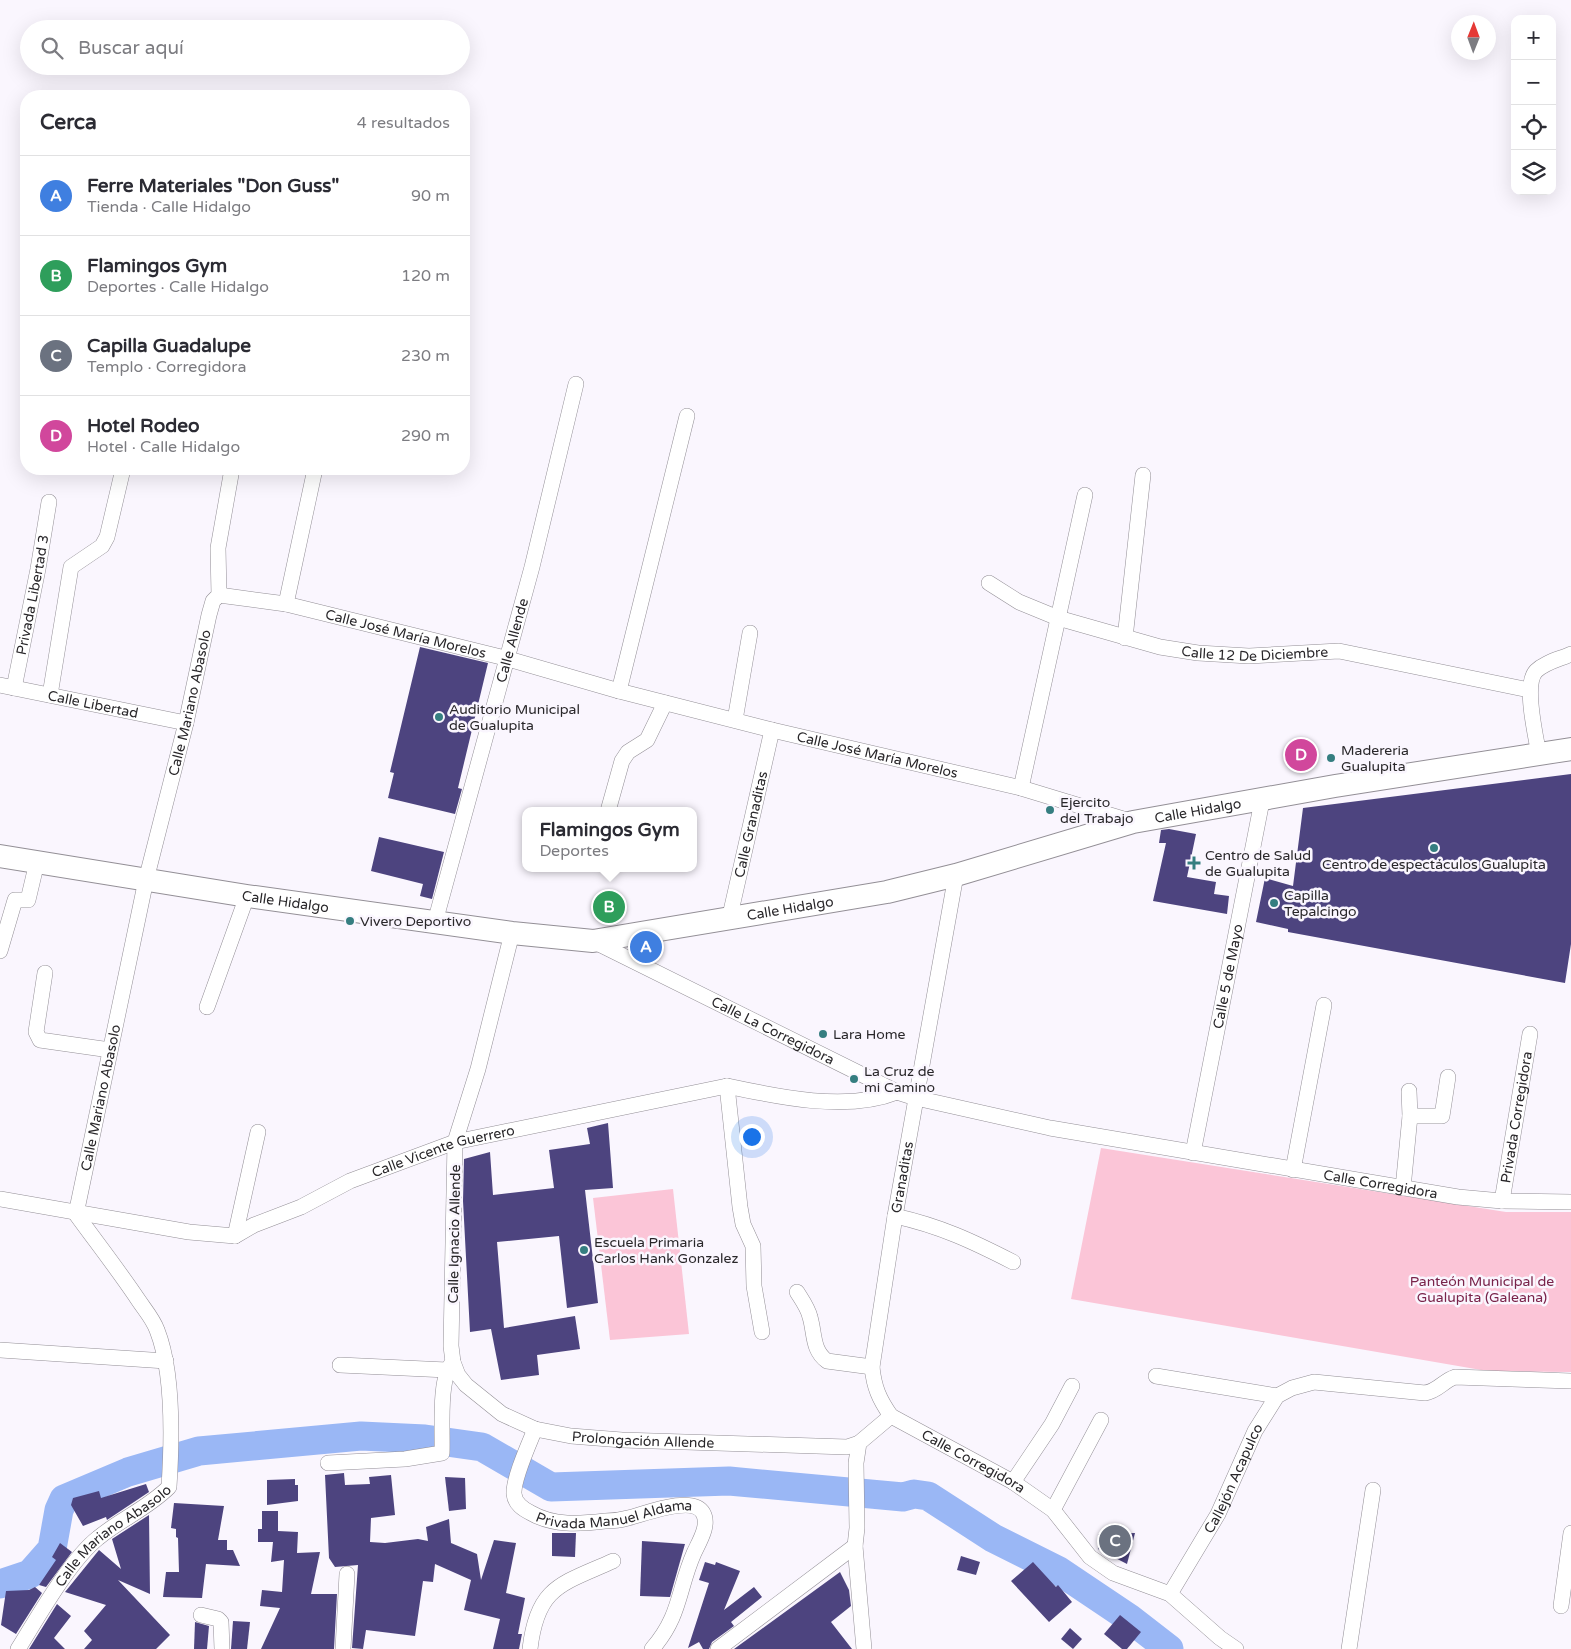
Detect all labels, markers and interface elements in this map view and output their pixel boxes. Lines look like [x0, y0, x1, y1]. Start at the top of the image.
north arrow [1451, 15, 1496, 60]
map controls [1511, 15, 1556, 195]
button: + [1511, 15, 1556, 60]
search box [20, 20, 470, 75]
icon: search [38, 34, 66, 62]
text: Buscar aquí [78, 37, 184, 59]
button: − [1511, 60, 1556, 105]
button: locate [1511, 105, 1556, 150]
text: Cerca [40, 110, 97, 135]
text: 4 resultados [357, 113, 450, 133]
button: layers [1511, 150, 1556, 195]
text: Ferre Materiales "Don Guss" [87, 175, 339, 197]
text: A [50, 186, 62, 206]
text: 90 m [411, 186, 450, 206]
text: Tienda · Calle Hidalgo [87, 197, 251, 217]
text: Flamingos Gym [87, 255, 227, 277]
text: B [50, 266, 62, 286]
text: 120 m [401, 266, 450, 286]
text: Deportes · Calle Hidalgo [87, 277, 269, 297]
text: Capilla Guadalupe [87, 335, 251, 357]
text: C [50, 346, 62, 366]
text: 230 m [401, 346, 450, 366]
text: Templo · Corregidora [87, 357, 246, 377]
text: Hotel Rodeo [87, 415, 199, 437]
text: D [50, 426, 62, 446]
text: 290 m [401, 426, 450, 446]
text: Hotel · Calle Hidalgo [87, 437, 240, 457]
street label: Privada Libertad 3 [13, 534, 52, 656]
street label: Calle Allende [493, 596, 532, 685]
street label: Calle José María Morelos [324, 606, 488, 662]
street label: Calle Mariano Abasolo [165, 628, 215, 778]
street label: Calle 12 De Diciembre [1180, 643, 1329, 665]
street label: Calle Libertad [46, 687, 140, 722]
place label: Auditorio Municipal de Gualupita [449, 701, 580, 734]
marker: Auditorio Municipal de Gualupita [433, 711, 445, 723]
street label: Calle José María Morelos [795, 728, 960, 782]
pin: D [1285, 736, 1317, 774]
place label: Madereria Gualupita [1341, 742, 1409, 775]
marker: Madereria Gualupita [1325, 752, 1337, 764]
street label: Calle Granaditas [731, 769, 771, 879]
place label: Ejercito del Trabajo [1060, 794, 1134, 827]
street label: Calle Hidalgo [1153, 795, 1243, 827]
marker: Ejercito del Trabajo [1044, 804, 1056, 816]
popup [522, 807, 697, 872]
text: Flamingos Gym [539, 819, 680, 841]
text: Deportes [539, 841, 609, 861]
marker: Centro de espectáculos Gualupita [1428, 842, 1440, 854]
place label: Centro de Salud de Gualupita [1205, 847, 1311, 880]
marker: Centro de Salud de Gualupita [1187, 856, 1201, 870]
place label: Centro de espectáculos Gualupita [1322, 856, 1546, 873]
street label: Calle Hidalgo [241, 887, 330, 916]
place label: Capilla Tepalcingo [1284, 887, 1357, 920]
pin: B [593, 888, 625, 926]
street label: Calle Hidalgo [746, 893, 835, 924]
marker: Capilla Tepalcingo [1268, 897, 1280, 909]
place label: Vivero Deportivo [360, 913, 471, 930]
marker: Vivero Deportivo [344, 915, 356, 927]
street label: Calle 5 de Mayo [1210, 923, 1247, 1030]
pin: A [630, 928, 662, 966]
street label: Calle La Corregidora [708, 993, 837, 1069]
street label: Calle Mariano Abasolo [77, 1023, 125, 1173]
place label: Lara Home [833, 1026, 906, 1043]
marker: Lara Home [817, 1028, 829, 1040]
street label: Privada Corregidora [1497, 1050, 1536, 1184]
place label: La Cruz de mi Camino [864, 1063, 935, 1096]
marker: La Cruz de mi Camino [848, 1073, 860, 1085]
street label: Calle Vicente Guerrero [369, 1122, 516, 1181]
your location [739, 1124, 765, 1150]
street label: Granaditas [888, 1140, 917, 1215]
street label: Calle Ignacio Allende [445, 1164, 464, 1304]
street label: Calle Corregidora [1322, 1166, 1439, 1202]
place label: Escuela Primaria Carlos Hank Gonzalez [594, 1234, 738, 1267]
marker: Escuela Primaria Carlos Hank Gonzalez [578, 1244, 590, 1256]
park label: Panteón Municipal de Gualupita (Galeana) [1410, 1273, 1554, 1306]
street label: Callejón Acapulco [1200, 1420, 1267, 1537]
street label: Calle Corregidora [919, 1426, 1028, 1497]
street label: Prolongación Allende [571, 1428, 715, 1452]
street label: Calle Mariano Abasolo [51, 1481, 175, 1590]
street label: Privada Manuel Aldama [533, 1497, 693, 1532]
pin: C [1099, 1522, 1131, 1560]

